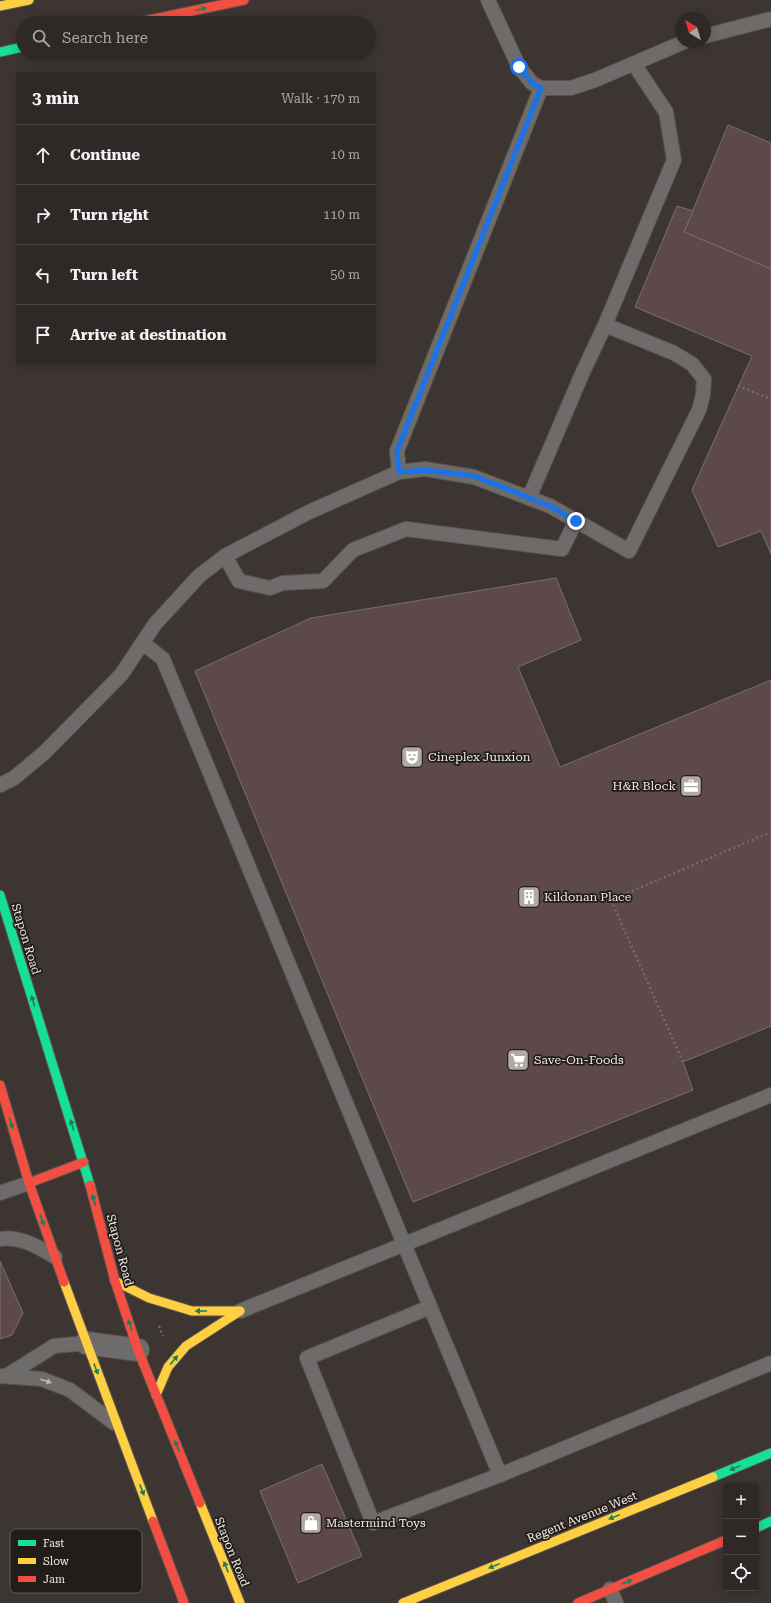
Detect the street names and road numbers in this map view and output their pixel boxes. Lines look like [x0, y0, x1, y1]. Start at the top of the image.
street label: Stapon Road [9, 902, 44, 977]
street label: Stapon Road [104, 1213, 136, 1288]
street label: Regent Avenue West [525, 1488, 640, 1546]
street label: Stapon Road [212, 1515, 252, 1589]

